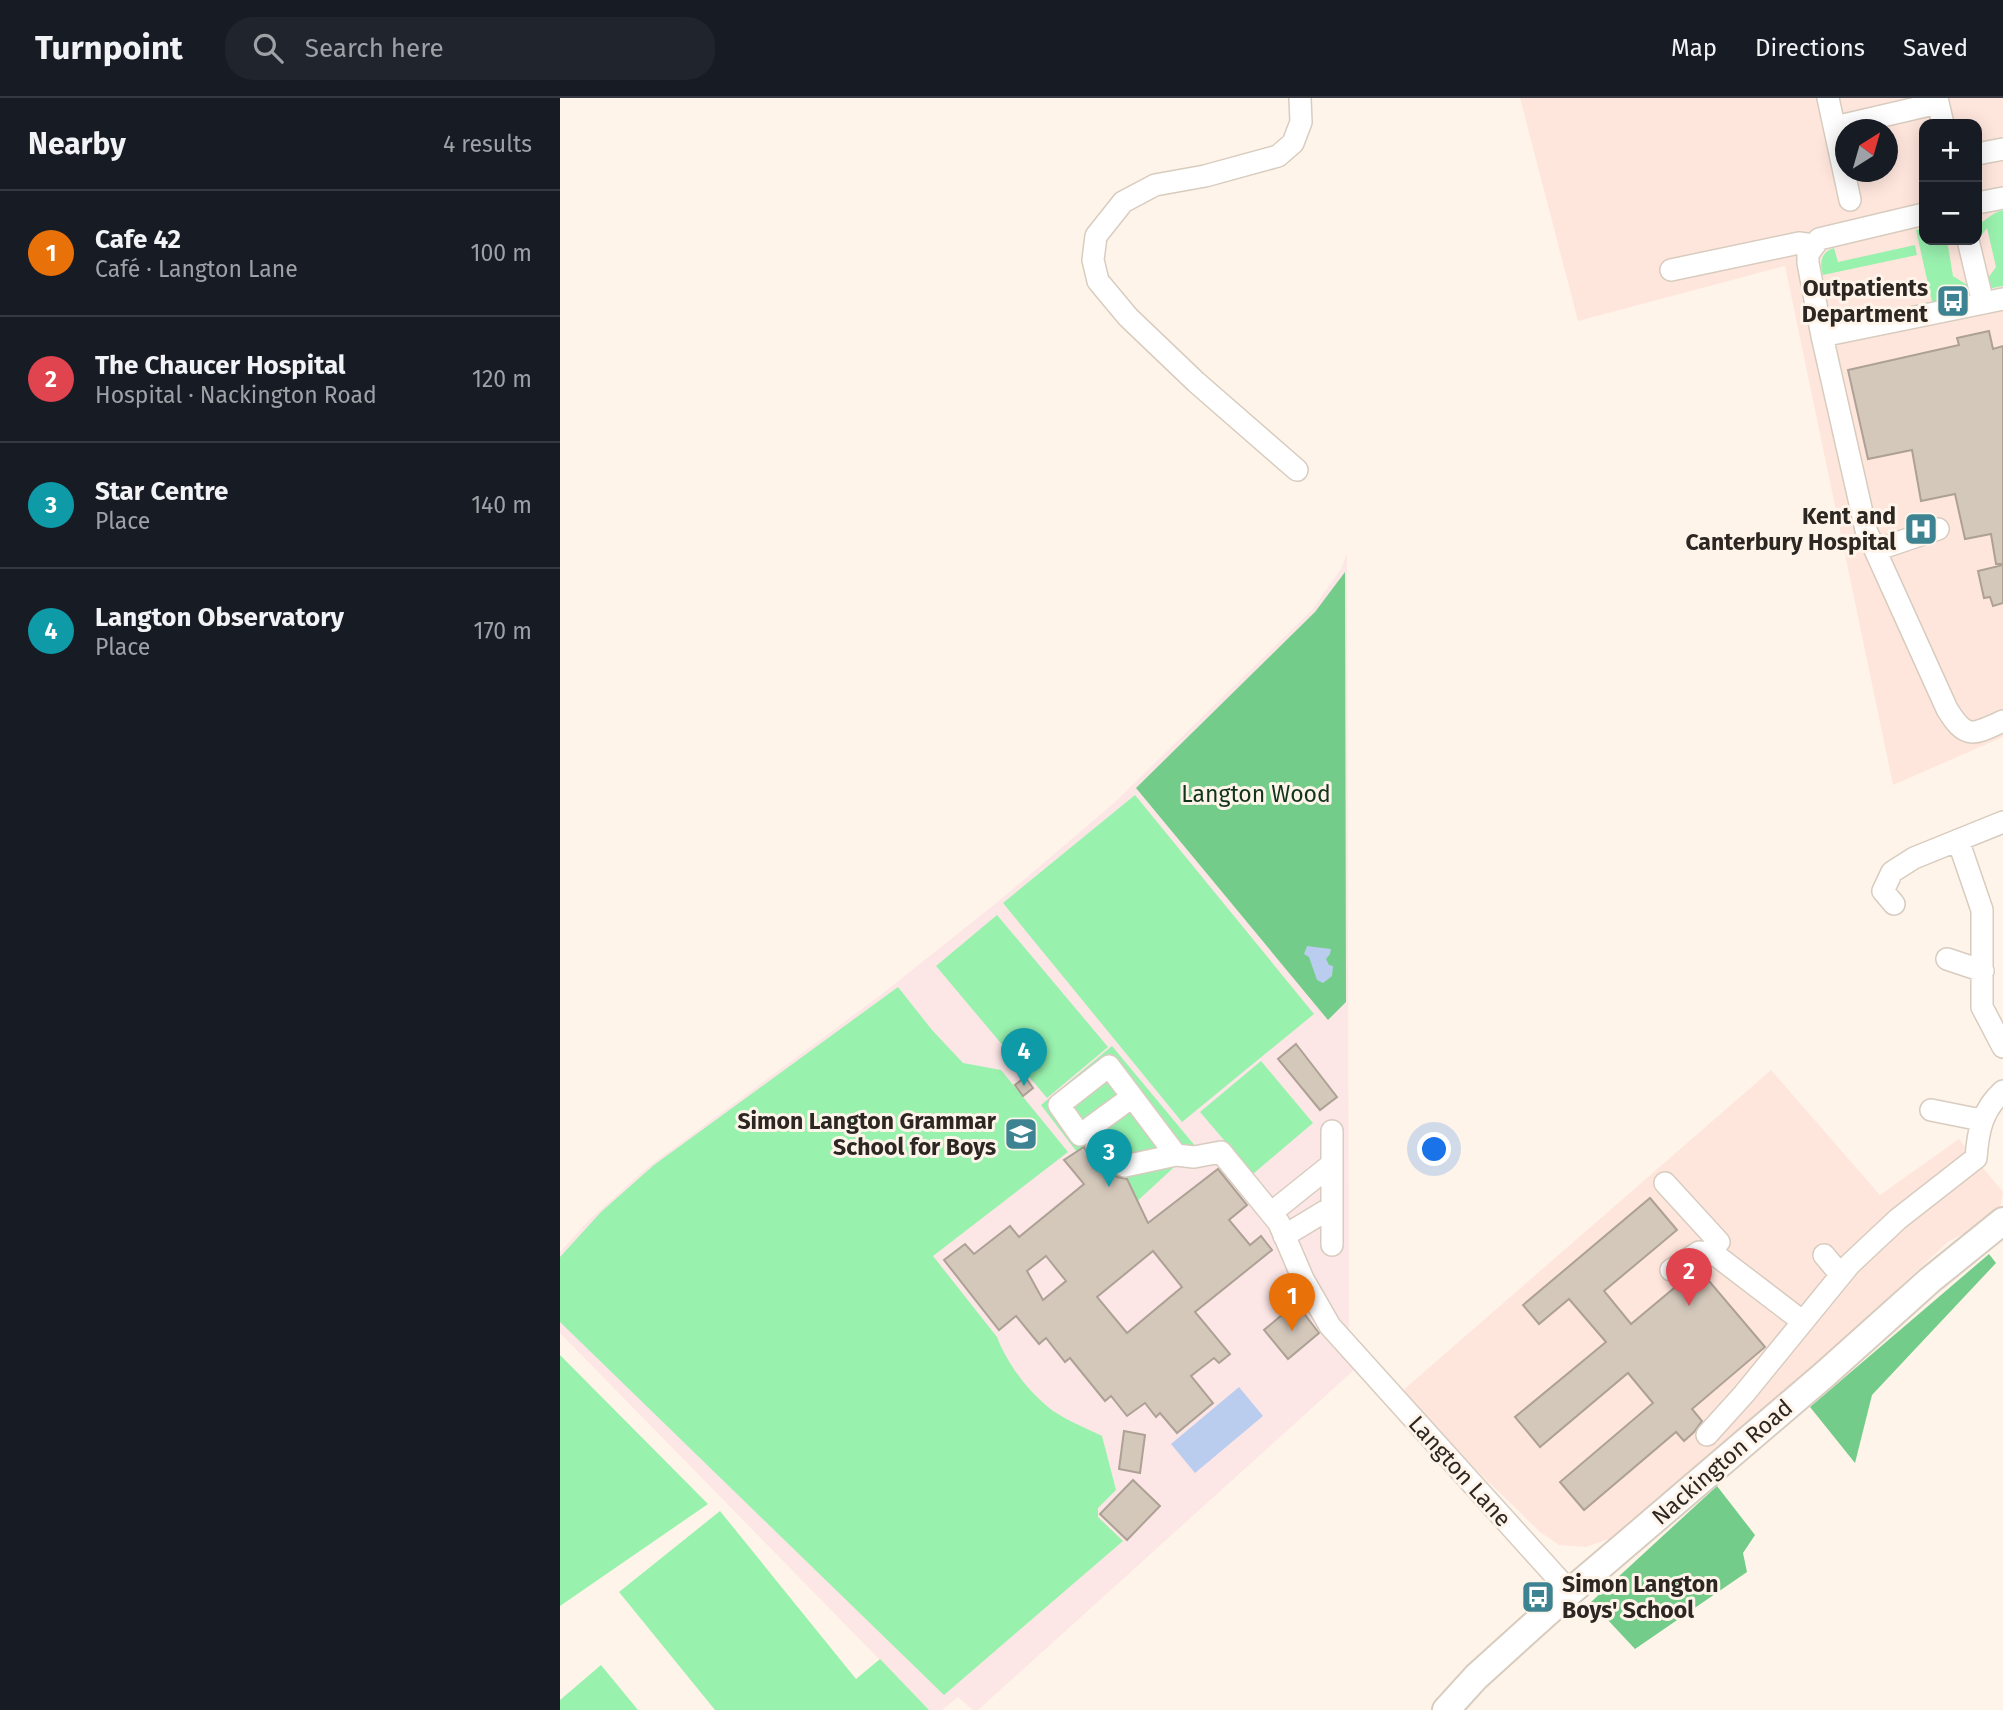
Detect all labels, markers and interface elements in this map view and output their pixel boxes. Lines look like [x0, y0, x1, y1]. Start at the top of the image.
search box [225, 17, 715, 80]
text: Turnpoint [35, 28, 183, 68]
icon: search [249, 29, 287, 67]
text: Search here [305, 33, 444, 64]
text: Map [1671, 34, 1717, 62]
text: Directions [1755, 34, 1865, 62]
text: Saved [1903, 34, 1968, 62]
north arrow [1835, 119, 1898, 182]
map controls [1919, 119, 1982, 245]
button: + [1919, 119, 1982, 182]
text: Nearby [28, 126, 126, 162]
text: 4 results [443, 130, 532, 158]
button: − [1919, 182, 1982, 245]
text: Cafe 42 [95, 224, 181, 255]
text: 1 [46, 239, 56, 267]
text: 100 m [471, 239, 532, 267]
text: Café · Langton Lane [95, 255, 298, 283]
place label: Outpatients Department [1802, 274, 1929, 328]
bus stop icon: Outpatients Department [1934, 282, 1972, 320]
text: The Chaucer Hospital [95, 350, 346, 381]
text: 2 [45, 365, 57, 393]
text: 120 m [472, 365, 532, 393]
text: Hospital · Nackington Road [95, 381, 377, 409]
text: Star Centre [95, 476, 228, 507]
text: 3 [45, 491, 57, 519]
text: 140 m [471, 491, 532, 519]
place label: Kent and Canterbury Hospital [1685, 502, 1896, 556]
text: Place [95, 507, 150, 535]
hospital icon: Kent and Canterbury Hospital [1902, 510, 1940, 548]
text: Langton Observatory [95, 602, 344, 633]
text: 4 [45, 617, 58, 645]
text: 170 m [473, 617, 532, 645]
text: Place [95, 633, 150, 661]
park label: Langton Wood [1181, 780, 1331, 808]
pin: 4 [1001, 1028, 1047, 1086]
place label: Simon Langton Grammar School for Boys [737, 1107, 997, 1161]
school or university icon: Simon Langton Grammar School for Boys [1002, 1115, 1040, 1153]
pin: 3 [1086, 1129, 1132, 1187]
your location [1417, 1132, 1451, 1166]
pin: 2 [1666, 1248, 1712, 1306]
pin: 1 [1269, 1273, 1315, 1331]
street label: Nackington Road [1646, 1393, 1798, 1531]
street label: Langton Lane [1403, 1410, 1517, 1532]
place label: Simon Langton Boys' School [1562, 1570, 1719, 1624]
bus stop icon: Simon Langton Boys' School [1519, 1578, 1557, 1616]

